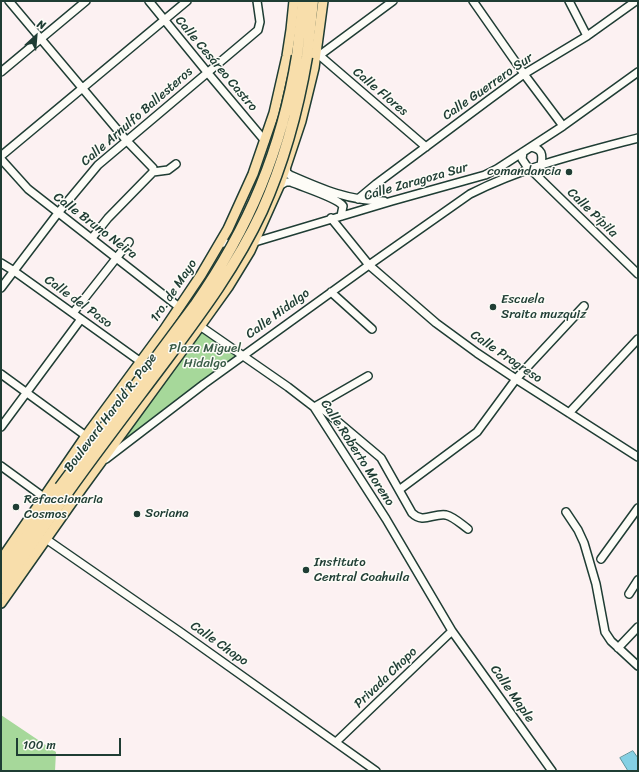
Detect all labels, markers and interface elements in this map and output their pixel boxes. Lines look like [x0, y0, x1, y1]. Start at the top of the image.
street label: Calle Cesáreo Castro [172, 13, 260, 115]
text: N [34, 15, 49, 35]
north arrow [16, 16, 56, 56]
street label: Calle Guerrero Sur [440, 50, 536, 124]
street label: Calle Arnulfo Ballesteros [78, 64, 196, 170]
street label: Calle Flores [349, 65, 411, 119]
street label: Calle Zaragoza Sur [362, 160, 470, 204]
place label: comandancia [487, 164, 561, 180]
marker: comandancia [564, 167, 574, 177]
street label: Calle Pípila [563, 185, 621, 241]
street label: Calle Bruno Neira [50, 189, 140, 263]
street label: 1ro. de Mayo [147, 257, 201, 325]
street label: Calle del Paso [41, 272, 115, 332]
street label: Calle Hidalgo [243, 286, 313, 342]
place label: Escuela Sraita muzquiz [501, 292, 586, 323]
marker: Escuela Sraita muzquiz [488, 302, 498, 312]
street label: Calle Progreso [467, 327, 545, 387]
park label: Plaza Miguel Hidalgo [169, 341, 241, 372]
street label: Boulevard Harold R. Pape [61, 351, 161, 475]
street label: Calle Roberto Moreno [317, 397, 397, 509]
place label: Refaccionaria Cosmos [24, 492, 103, 523]
marker: Refaccionaria Cosmos [11, 502, 21, 512]
place label: Soriana [145, 506, 189, 522]
marker: Soriana [132, 509, 142, 519]
place label: Instituto Central Coahuila [314, 555, 409, 586]
marker: Instituto Central Coahuila [301, 565, 311, 575]
street label: Calle Chopo [187, 618, 251, 670]
street label: Privada Chopo [351, 644, 421, 712]
street label: Calle Maple [487, 662, 537, 726]
scale bar [18, 730, 123, 756]
text: 100 m [23, 734, 56, 756]

